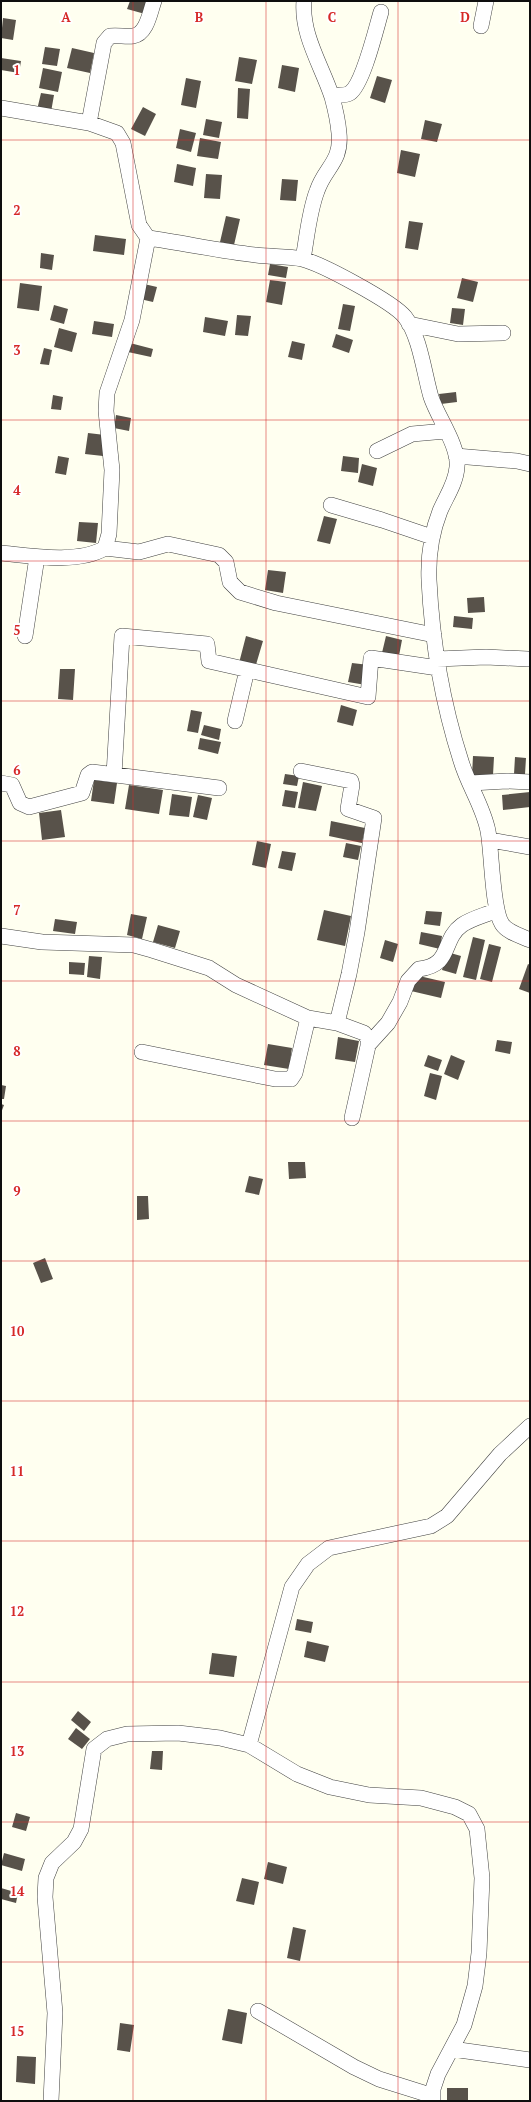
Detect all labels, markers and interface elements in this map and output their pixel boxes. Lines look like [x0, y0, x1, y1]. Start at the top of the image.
text: A [61, 8, 71, 26]
text: B [195, 8, 203, 26]
text: C [328, 8, 336, 26]
text: D [460, 8, 470, 26]
text: 1 [13, 61, 21, 79]
text: 2 [13, 201, 21, 219]
text: 3 [13, 341, 21, 359]
text: 4 [13, 481, 21, 499]
text: 5 [13, 621, 21, 639]
text: 6 [13, 761, 21, 779]
text: 7 [13, 901, 21, 919]
text: 8 [13, 1042, 21, 1060]
text: 9 [13, 1182, 21, 1200]
text: 10 [10, 1322, 25, 1340]
text: 11 [10, 1462, 24, 1480]
text: 12 [10, 1602, 24, 1620]
text: 13 [10, 1742, 24, 1760]
text: 14 [10, 1882, 25, 1900]
text: 15 [10, 2022, 24, 2040]

